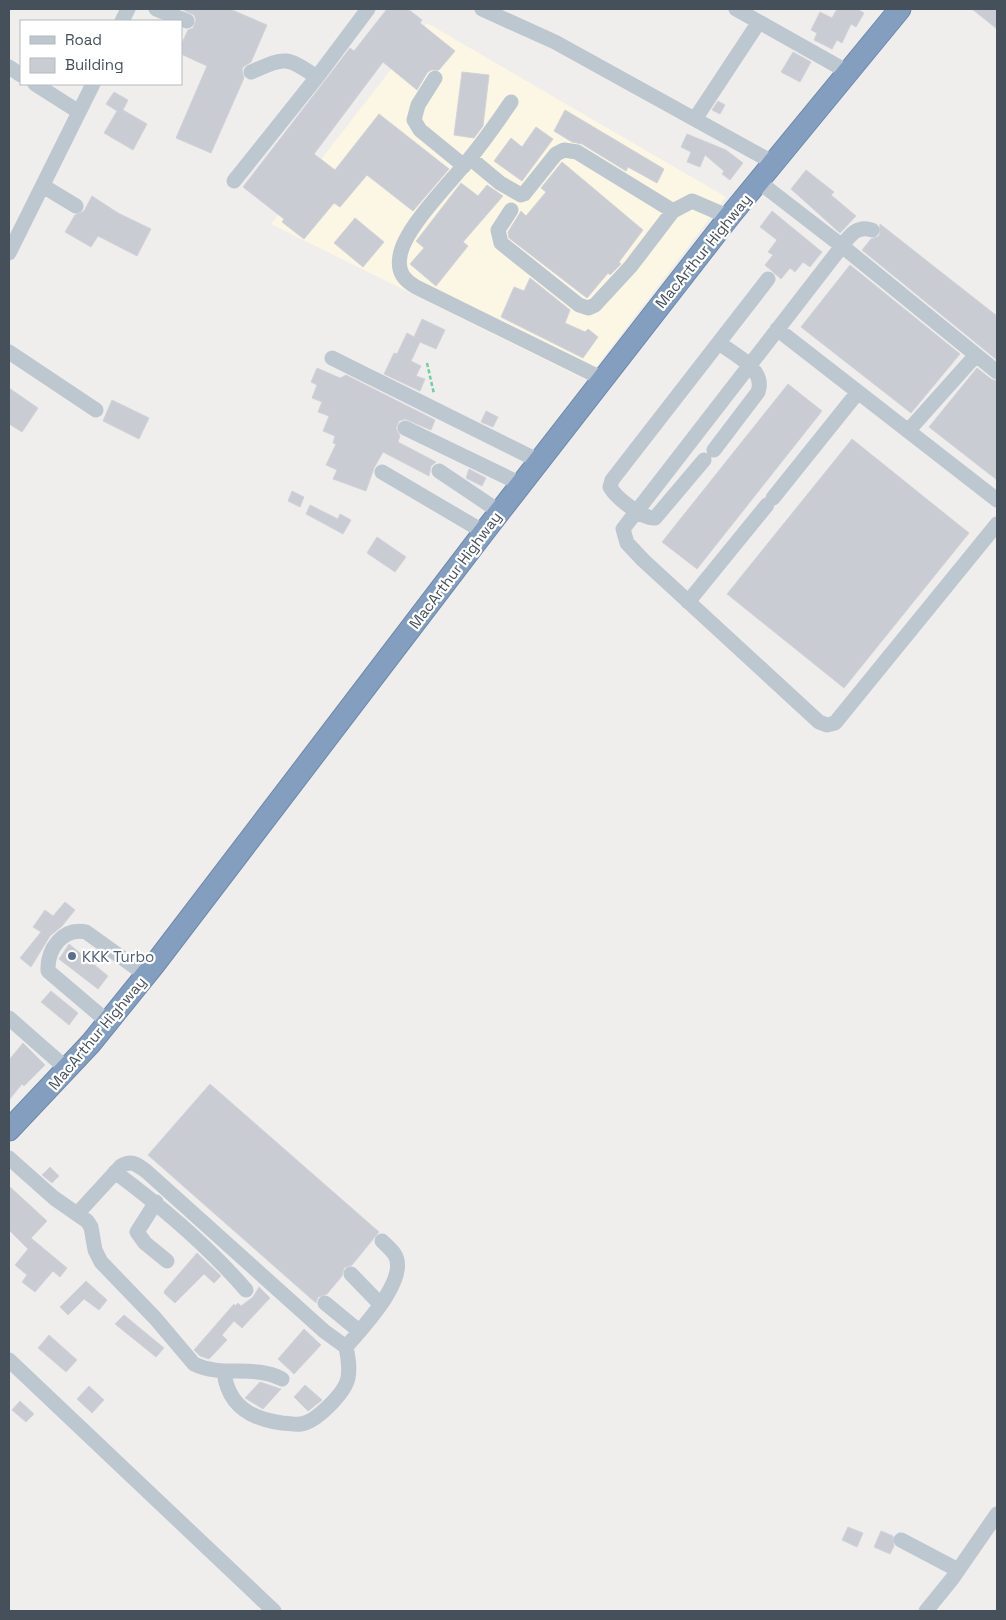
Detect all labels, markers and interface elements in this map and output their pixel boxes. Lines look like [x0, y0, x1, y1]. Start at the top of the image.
legend [20, 20, 182, 85]
text: Road [65, 30, 102, 49]
text: Building [65, 55, 124, 74]
street label: MacArthur Highway [651, 190, 755, 312]
street label: MacArthur Highway [405, 508, 505, 632]
place label: KKK Turbo [82, 947, 154, 966]
marker: KKK Turbo [66, 950, 78, 962]
street label: MacArthur Highway [44, 973, 150, 1093]

